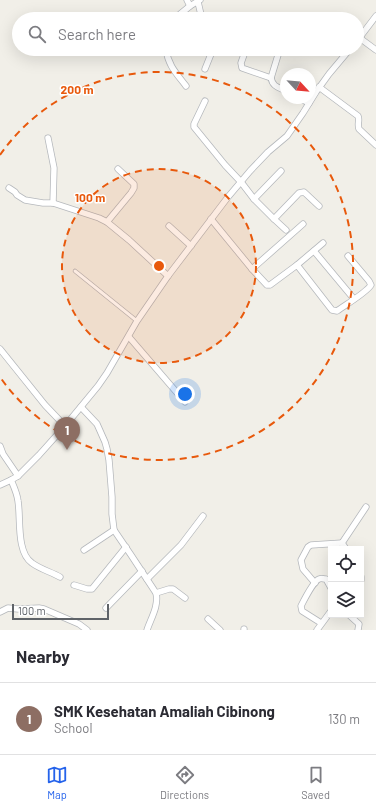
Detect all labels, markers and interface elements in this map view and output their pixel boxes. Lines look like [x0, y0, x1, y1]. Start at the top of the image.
search box [12, 12, 364, 56]
icon: search [26, 23, 48, 45]
text: Search here [58, 25, 136, 43]
north arrow [280, 68, 316, 104]
text: 200 m [61, 82, 93, 96]
text: 100 m [75, 190, 105, 204]
centre of rings [152, 259, 166, 273]
your location [175, 384, 195, 404]
pin: 1 [54, 417, 80, 450]
map controls [328, 546, 364, 618]
button: locate [328, 546, 364, 582]
button: layers [328, 582, 364, 618]
scale bar [12, 602, 109, 621]
text: 100 m [18, 604, 46, 617]
text: Nearby [16, 646, 70, 666]
text: SMK Kesehatan Amaliah Cibinong [54, 702, 275, 720]
text: 1 [27, 711, 31, 727]
text: 130 m [328, 711, 360, 727]
text: School [54, 720, 92, 736]
tab: Map [46, 764, 68, 801]
tab: Directions [160, 764, 209, 801]
tab: Saved [301, 764, 330, 801]

